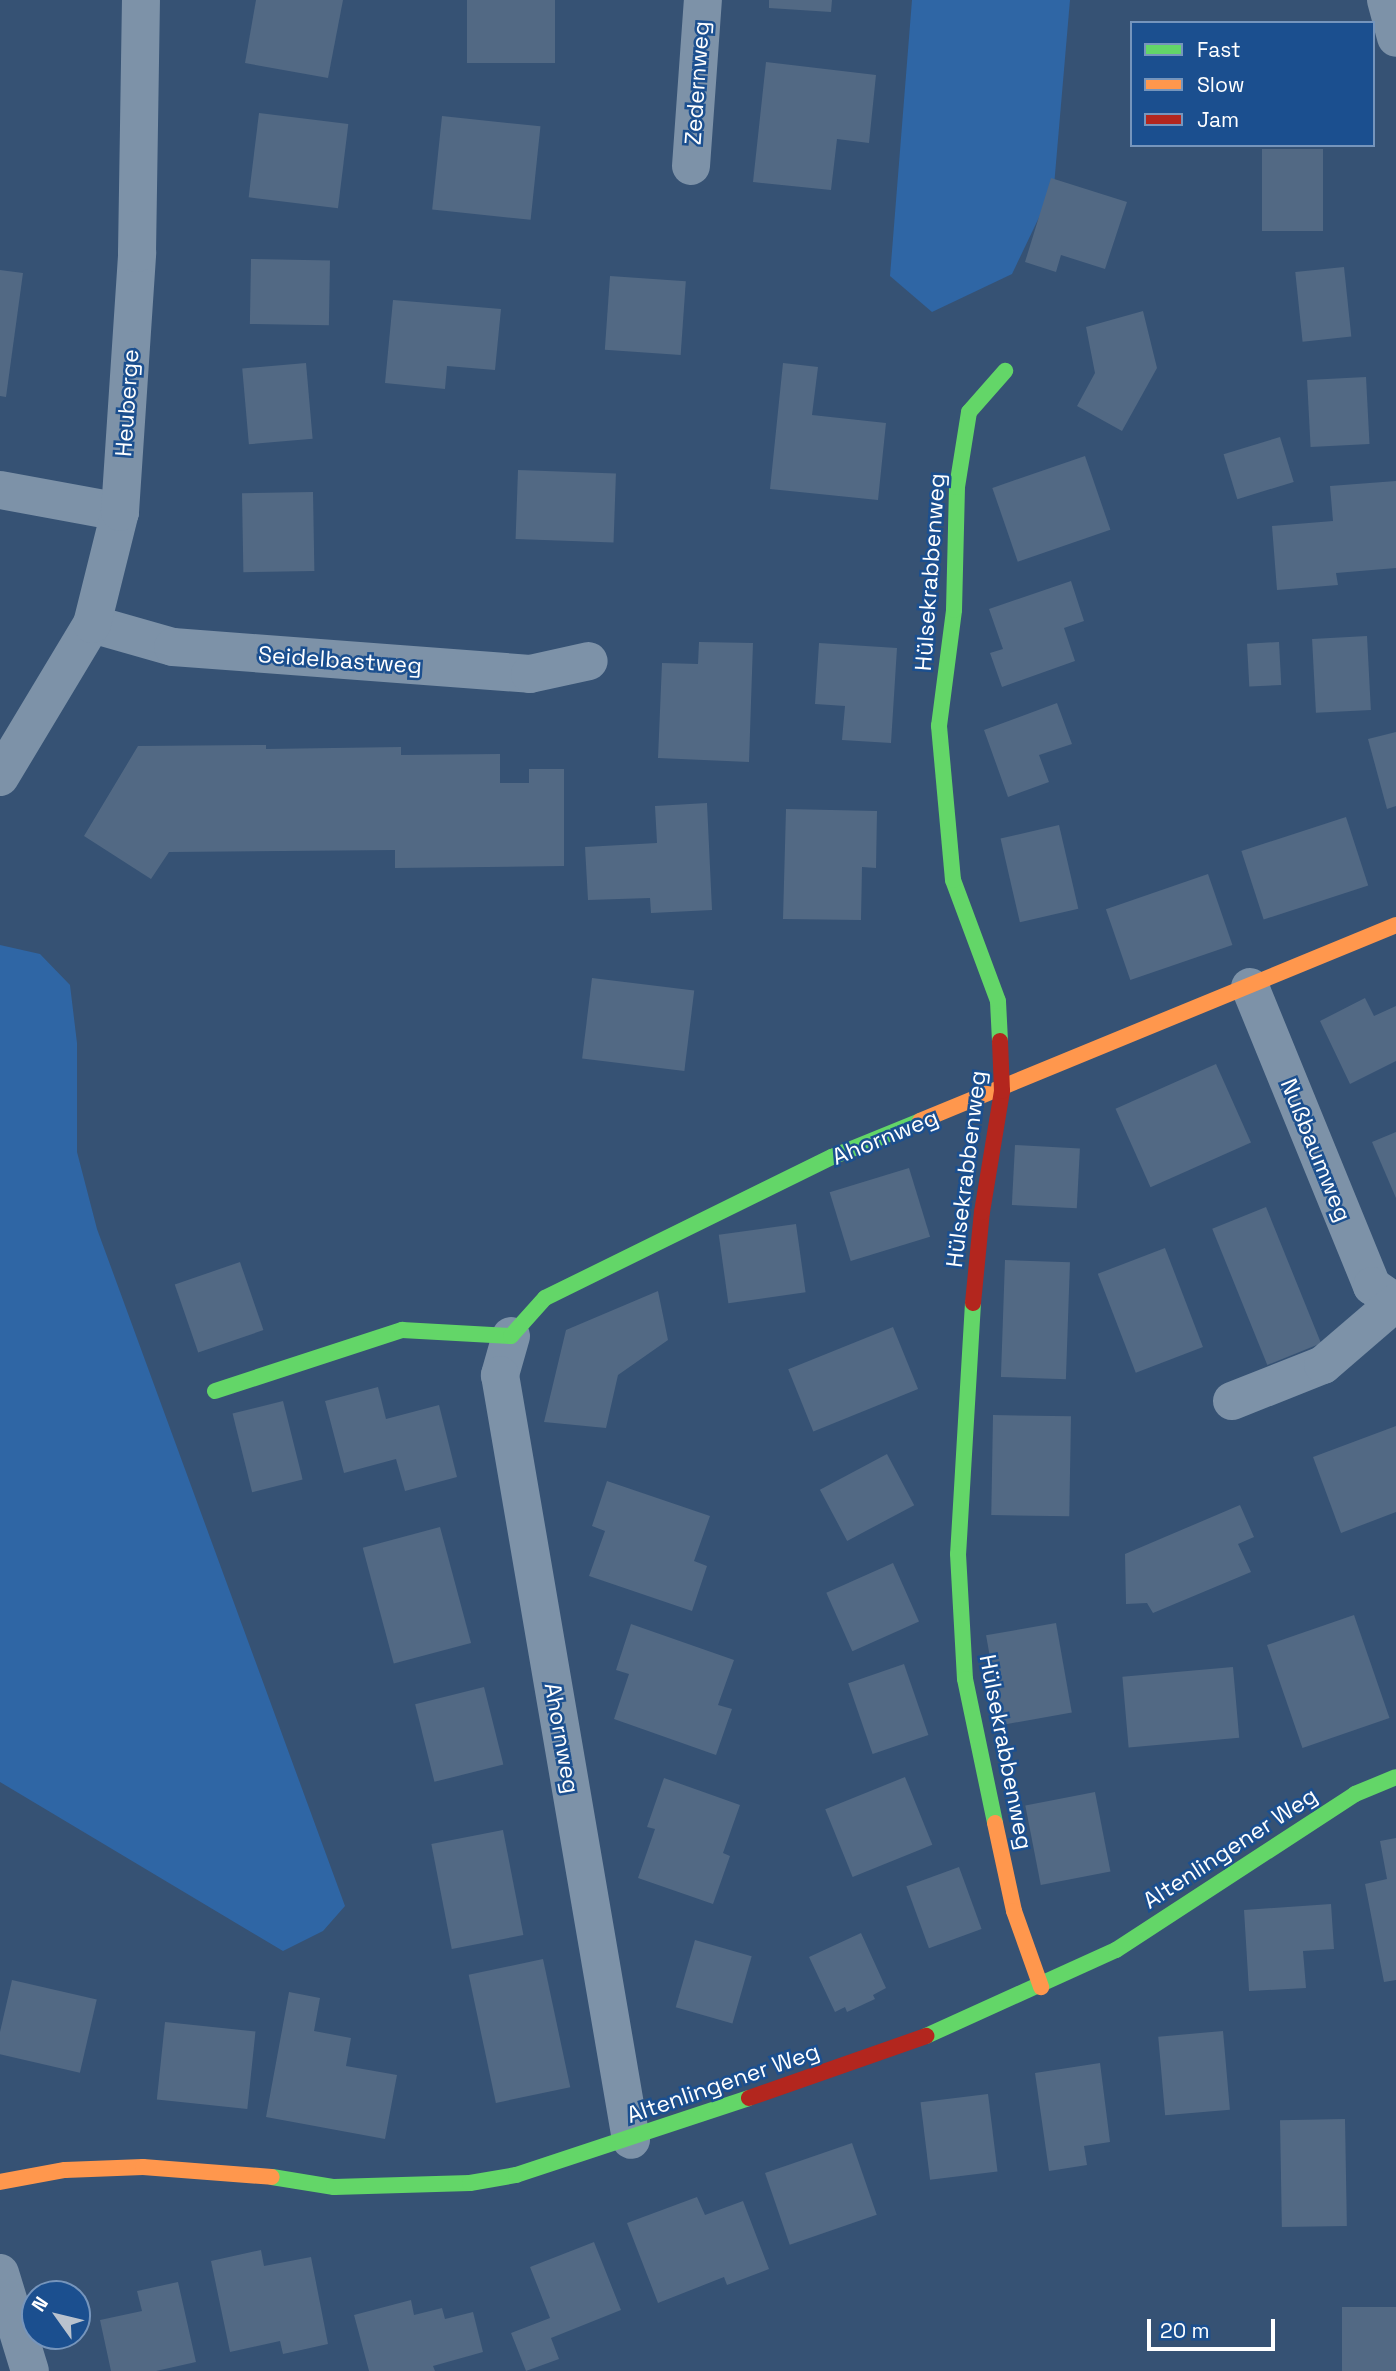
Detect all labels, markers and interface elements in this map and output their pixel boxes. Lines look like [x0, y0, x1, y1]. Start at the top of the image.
street label: Zedernweg [679, 20, 715, 146]
legend [1130, 21, 1375, 147]
text: Fast [1197, 36, 1241, 63]
text: Slow [1197, 71, 1245, 98]
text: Jam [1197, 106, 1239, 133]
street label: Heuberge [109, 348, 145, 458]
street label: Hülsekrabbenweg [909, 472, 951, 672]
street label: Seidelbastweg [257, 641, 423, 679]
street label: Hülsekrabbenweg [940, 1069, 992, 1269]
street label: Nußbaumweg [1275, 1074, 1357, 1226]
street label: Ahornweg [828, 1103, 942, 1171]
street label: Hülsekrabbenweg [974, 1652, 1038, 1852]
street label: Ahornweg [539, 1680, 585, 1796]
street label: Altenlingener Weg [1138, 1781, 1322, 1915]
street label: Altenlingener Weg [623, 2037, 823, 2129]
north arrow [21, 2280, 91, 2350]
text: N [26, 2292, 54, 2316]
scale bar [1151, 2304, 1279, 2348]
text: 20 m [1160, 2317, 1210, 2344]

